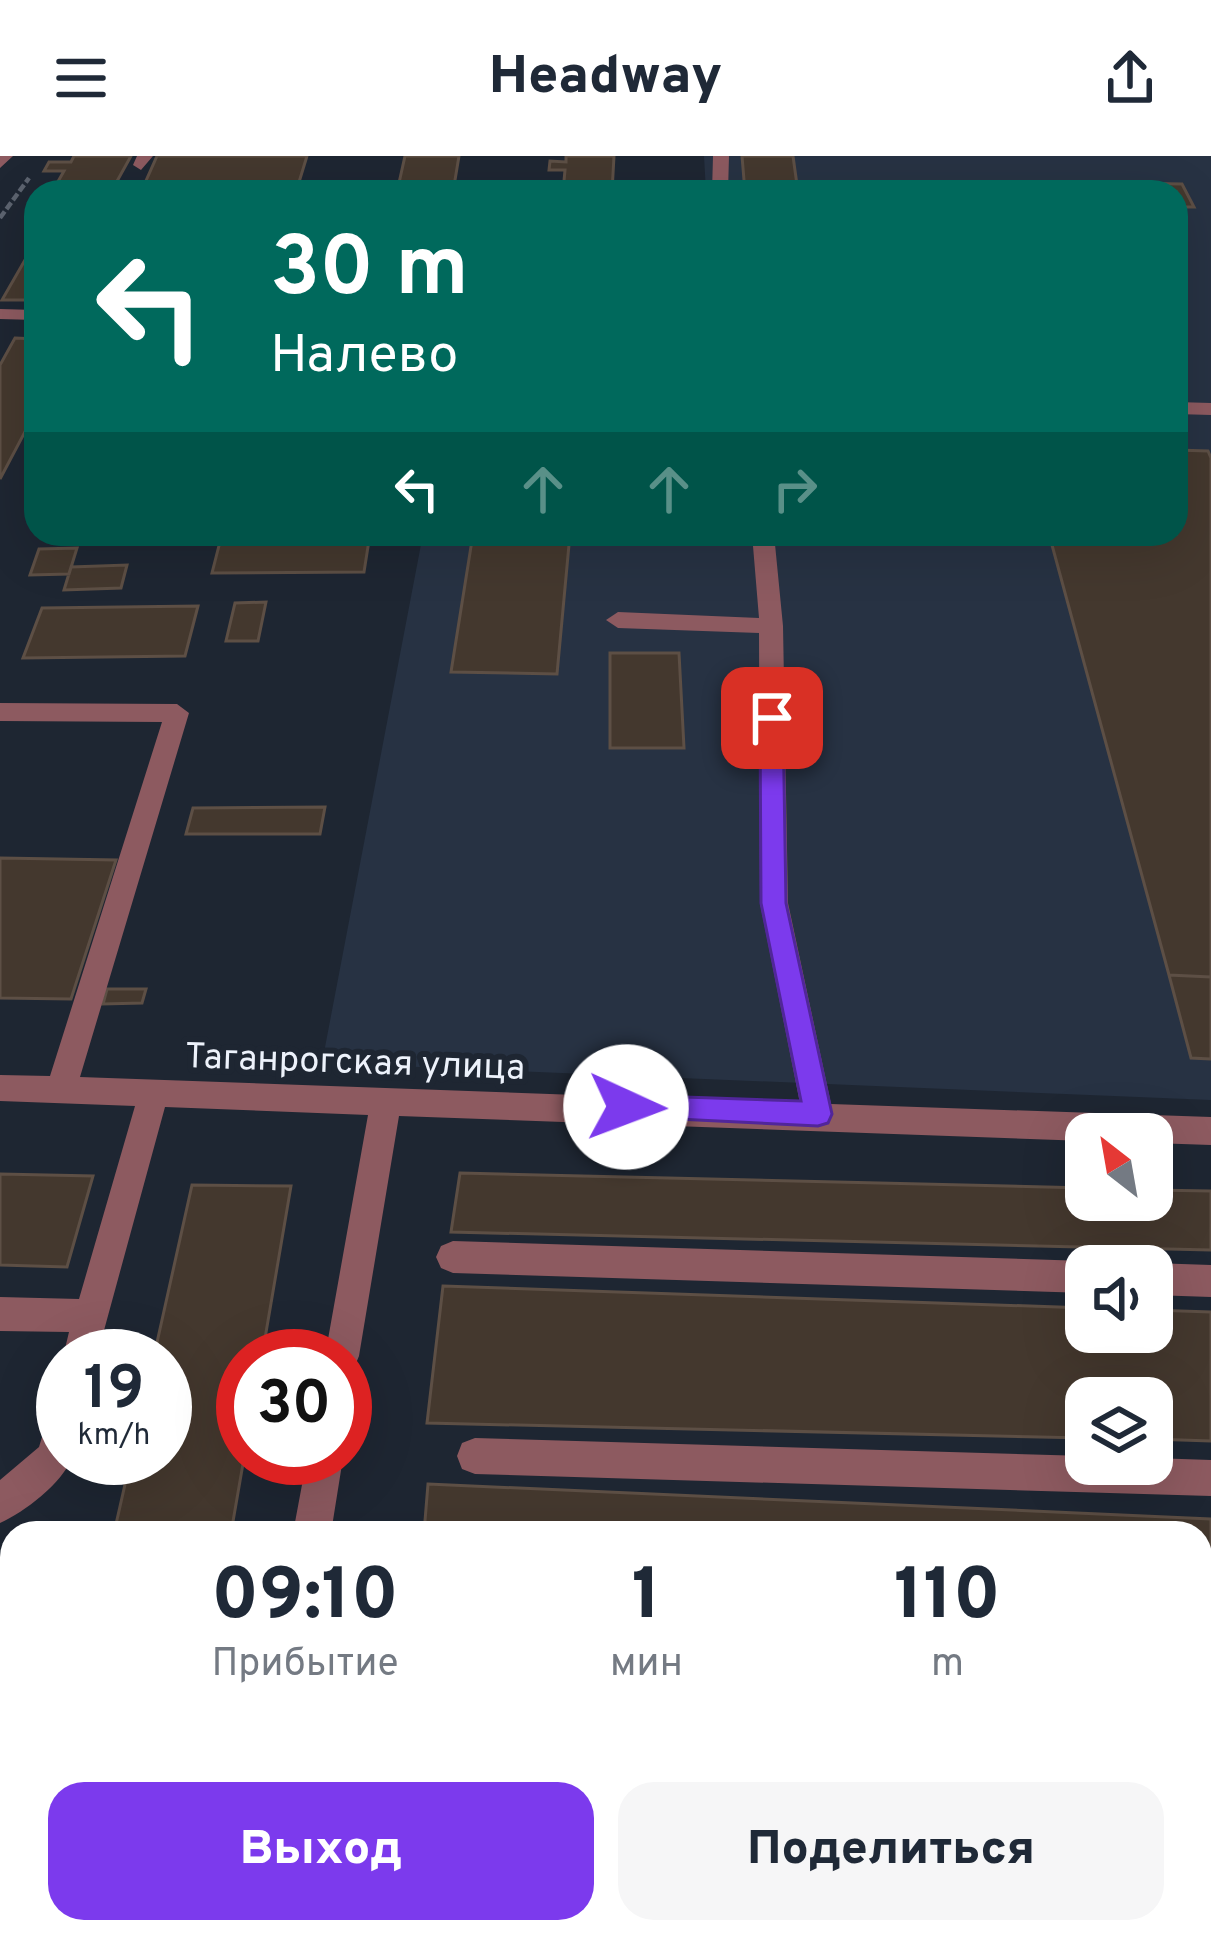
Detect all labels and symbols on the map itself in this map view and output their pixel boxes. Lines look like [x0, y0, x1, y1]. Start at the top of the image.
pin [721, 667, 823, 769]
street label: Таганрогская улица [184, 1035, 526, 1093]
position arrow [563, 1044, 689, 1170]
north arrow [1065, 1113, 1173, 1221]
speed limit sign: 30 [216, 1329, 372, 1485]

